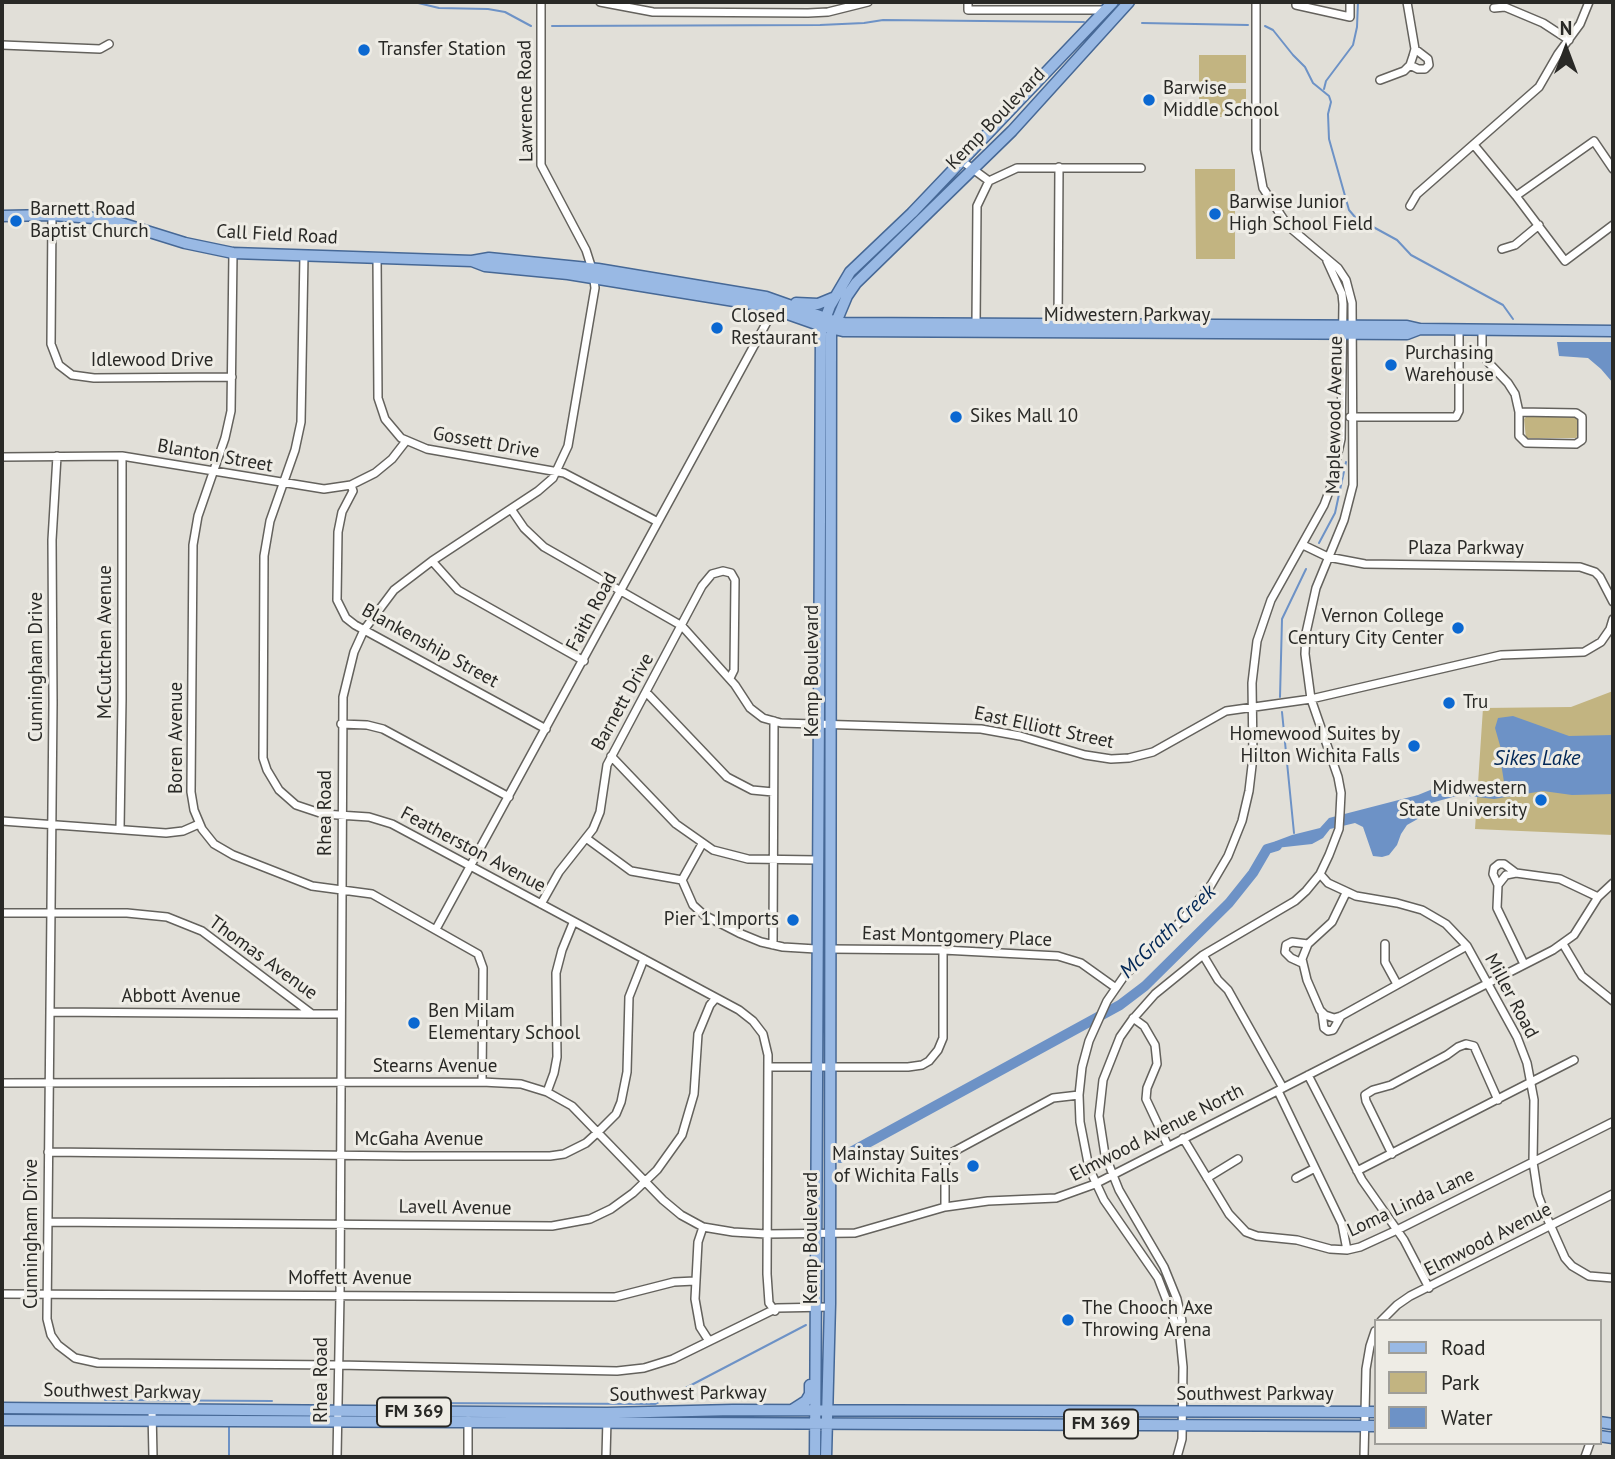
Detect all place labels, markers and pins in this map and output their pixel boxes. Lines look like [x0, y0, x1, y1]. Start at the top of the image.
place label: Transfer Station [378, 39, 506, 61]
marker: Transfer Station [356, 42, 372, 58]
place label: Barwise Middle School [1163, 78, 1279, 122]
marker: Barwise Middle School [1141, 92, 1157, 108]
place label: Barwise Junior High School Field [1229, 192, 1373, 236]
place label: Barnett Road Baptist Church [30, 199, 149, 243]
marker: Barwise Junior High School Field [1207, 206, 1223, 222]
marker: Barnett Road Baptist Church [8, 213, 24, 229]
place label: Closed Restaurant [731, 306, 818, 350]
marker: Closed Restaurant [709, 320, 725, 336]
place label: Purchasing Warehouse [1405, 343, 1494, 387]
marker: Purchasing Warehouse [1383, 357, 1399, 373]
place label: Sikes Mall 10 [970, 406, 1078, 428]
marker: Sikes Mall 10 [948, 409, 964, 425]
place label: Vernon College Century City Center [1288, 606, 1444, 650]
marker: Vernon College Century City Center [1450, 620, 1466, 636]
place label: Tru [1463, 692, 1488, 714]
marker: Tru [1441, 695, 1457, 711]
place label: Homewood Suites by Hilton Wichita Falls [1229, 724, 1400, 768]
marker: Homewood Suites by Hilton Wichita Falls [1406, 738, 1422, 754]
place label: Midwestern State University [1399, 778, 1527, 822]
marker: Midwestern State University [1533, 792, 1549, 808]
place label: Pier 1 Imports [664, 909, 779, 931]
marker: Pier 1 Imports [785, 912, 801, 928]
place label: Ben Milam Elementary School [428, 1001, 580, 1045]
marker: Ben Milam Elementary School [406, 1015, 422, 1031]
place label: Mainstay Suites of Wichita Falls [832, 1144, 959, 1188]
marker: Mainstay Suites of Wichita Falls [965, 1158, 981, 1174]
place label: The Chooch Axe Throwing Arena [1082, 1298, 1213, 1342]
marker: The Chooch Axe Throwing Arena [1060, 1312, 1076, 1328]

